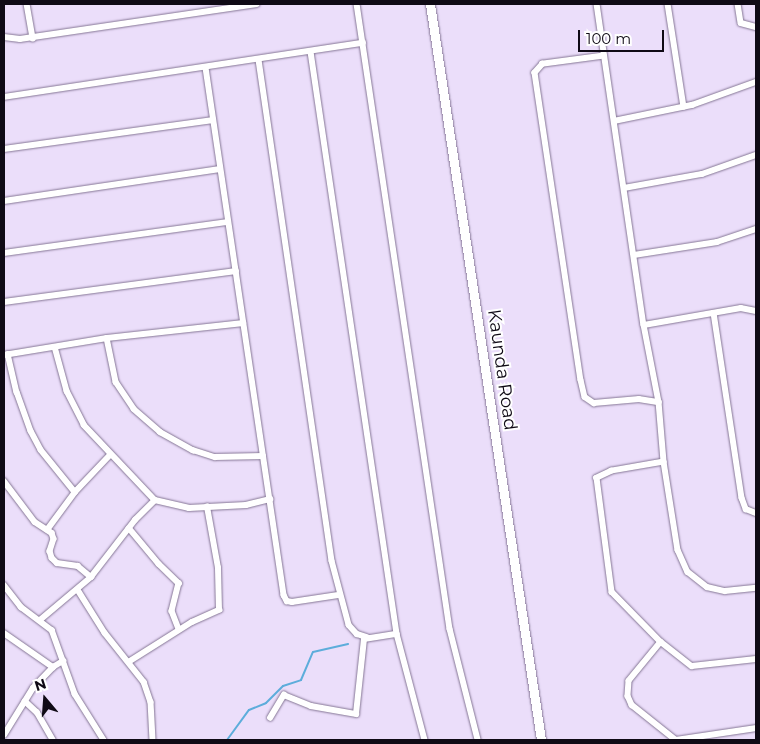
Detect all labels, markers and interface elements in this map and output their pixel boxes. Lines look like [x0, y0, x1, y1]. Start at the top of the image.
scale bar [580, 20, 666, 52]
text: 100 m [586, 29, 631, 48]
street label: Kaunda Road [483, 308, 521, 432]
north arrow [20, 674, 70, 724]
text: N [32, 674, 49, 695]

